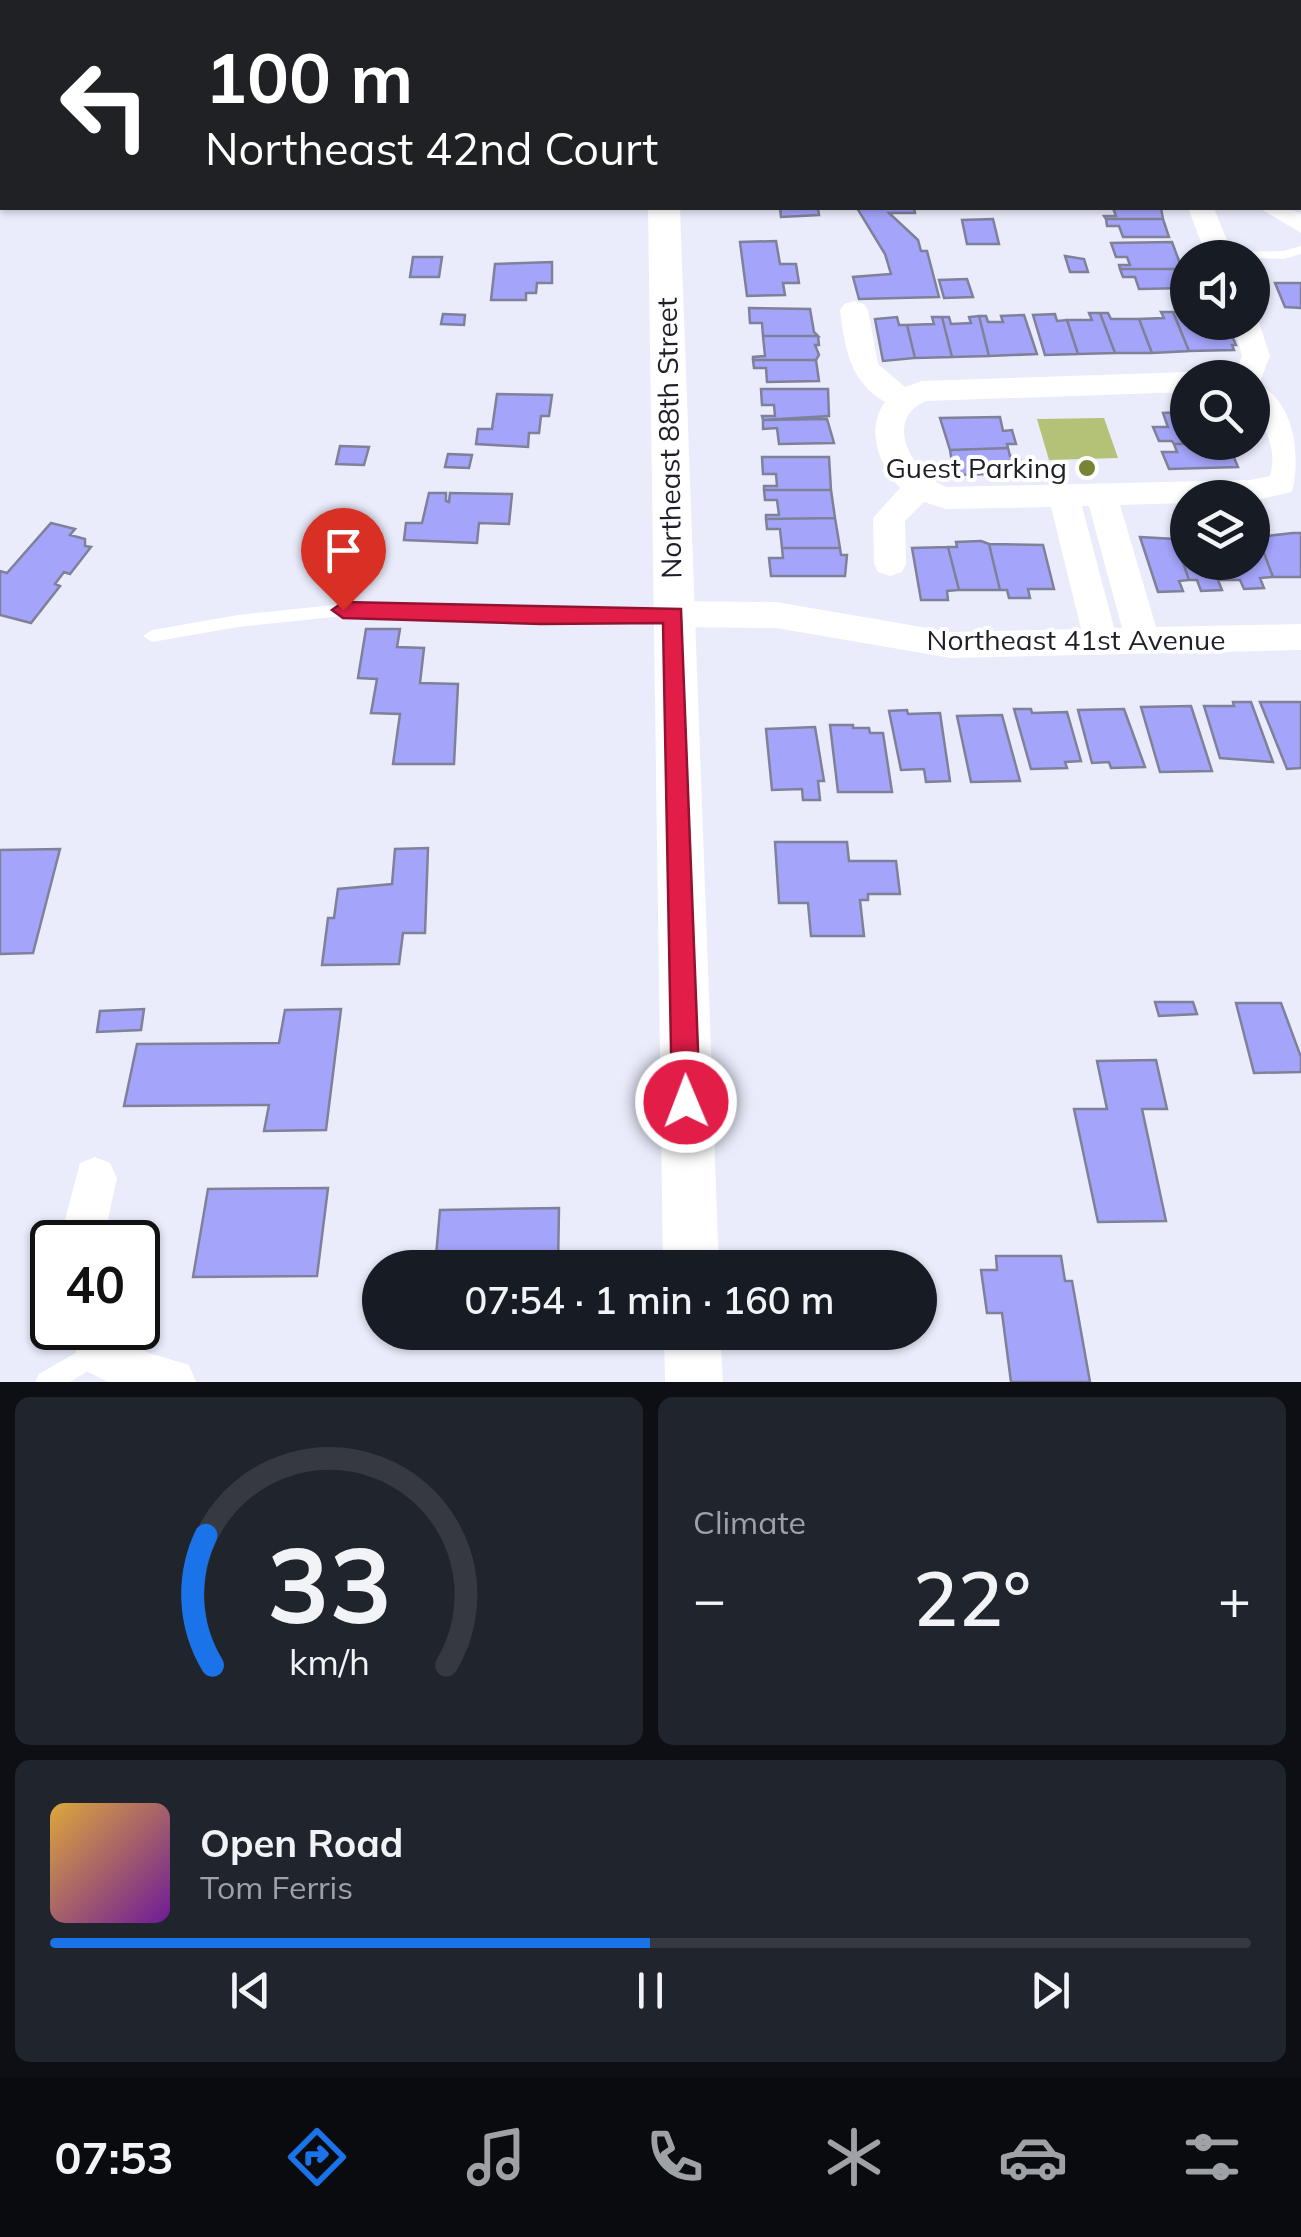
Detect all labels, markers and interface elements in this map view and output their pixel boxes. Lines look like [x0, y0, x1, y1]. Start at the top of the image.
text: 100 m [205, 33, 413, 121]
icon: left [40, 40, 170, 170]
text: Northeast 42nd Court [205, 120, 658, 176]
map controls [1170, 240, 1270, 580]
button: sound [1170, 240, 1270, 340]
street label: Northeast 88th Street [649, 297, 688, 579]
button: search [1170, 360, 1270, 460]
place label: Guest Parking [885, 450, 1067, 485]
marker: Guest Parking [1076, 457, 1098, 479]
button: layers [1170, 480, 1270, 580]
pin [301, 508, 386, 611]
icon: arrive [316, 523, 371, 578]
street label: Northeast 41st Avenue [927, 622, 1225, 657]
position arrow [634, 1050, 738, 1154]
speed limit sign: 40 [30, 1220, 160, 1350]
text: 07:54 · 1 min · 160 m [464, 1276, 835, 1324]
text: Climate [693, 1502, 806, 1542]
text: 33 [267, 1518, 391, 1649]
text: 22° [913, 1551, 1031, 1645]
text: − [693, 1564, 726, 1633]
text: + [1218, 1564, 1251, 1633]
text: km/h [289, 1639, 369, 1684]
text: Open Road [200, 1819, 403, 1867]
text: Tom Ferris [200, 1867, 353, 1907]
icon: previous [223, 1963, 278, 2018]
icon: pause [623, 1963, 678, 2018]
icon: next [1023, 1963, 1078, 2018]
icon: directions [282, 2122, 352, 2192]
icon: music [461, 2122, 531, 2192]
icon: phone [640, 2122, 710, 2192]
icon: climate [819, 2122, 889, 2192]
icon: car [998, 2122, 1068, 2192]
icon: filters [1177, 2122, 1247, 2192]
text: 07:53 [54, 2129, 174, 2185]

